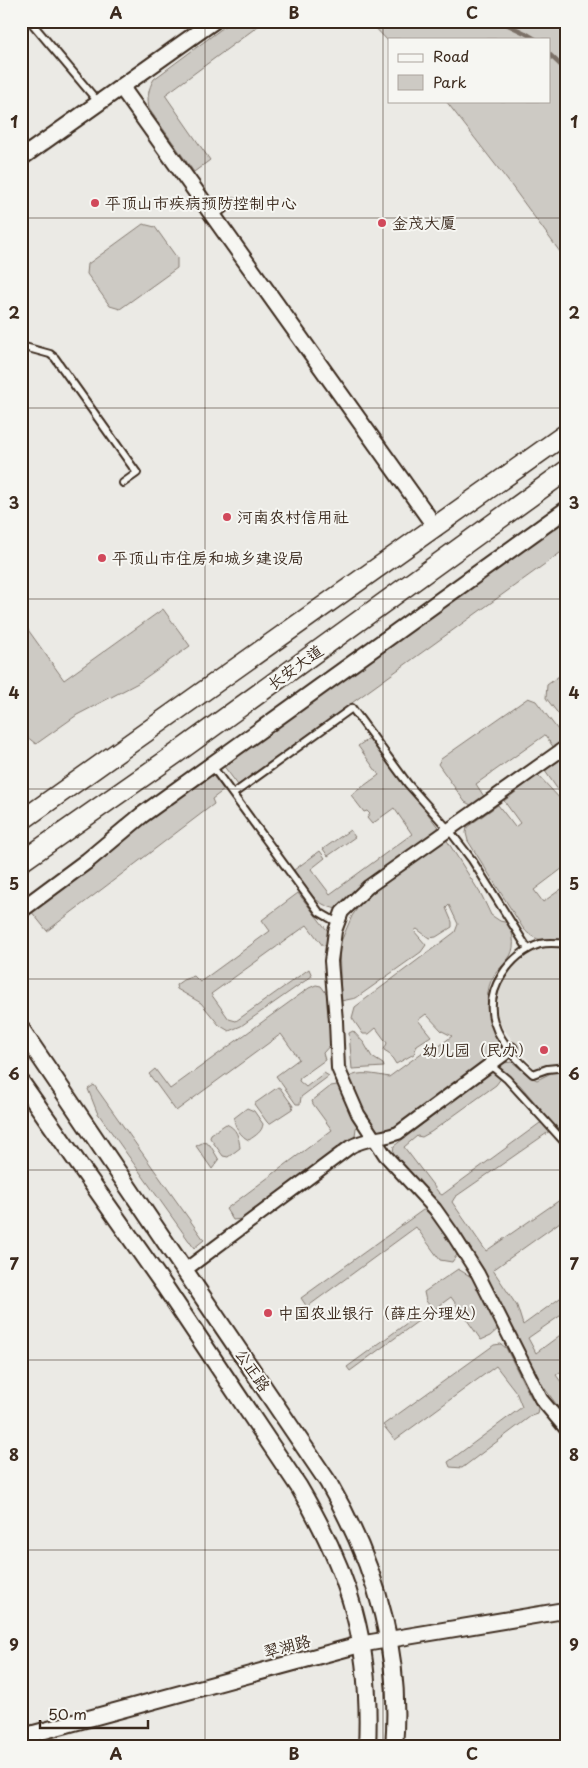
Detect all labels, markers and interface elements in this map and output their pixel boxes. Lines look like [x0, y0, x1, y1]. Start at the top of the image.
text: A [110, 0, 123, 24]
text: B [289, 0, 300, 24]
text: C [466, 0, 478, 24]
legend [388, 38, 550, 102]
text: Road [433, 44, 469, 67]
text: Park [433, 70, 467, 93]
text: 1 [10, 109, 18, 133]
text: 1 [570, 109, 578, 133]
place label: 平顶山市疾病预防控制中心 [105, 190, 297, 214]
marker: 平顶山市疾病预防控制中心 [89, 197, 101, 209]
place label: 金茂大厦 [392, 210, 456, 234]
marker: 金茂大厦 [376, 217, 388, 229]
text: 2 [8, 300, 20, 324]
text: 2 [568, 300, 580, 324]
text: 3 [9, 490, 19, 514]
text: 3 [569, 490, 579, 514]
place label: 河南农村信用社 [237, 504, 349, 528]
marker: 河南农村信用社 [221, 511, 233, 523]
place label: 平顶山市住房和城乡建设局 [112, 545, 304, 569]
marker: 平顶山市住房和城乡建设局 [96, 552, 108, 564]
street label: 长安大道 [261, 638, 327, 695]
text: 4 [9, 680, 20, 704]
text: 4 [569, 680, 580, 704]
text: 5 [9, 871, 19, 895]
text: 5 [569, 871, 579, 895]
place label: 幼儿园（民办） [422, 1037, 534, 1061]
marker: 幼儿园（民办） [538, 1044, 550, 1056]
text: 6 [8, 1061, 20, 1085]
text: 6 [568, 1061, 580, 1085]
text: 7 [9, 1251, 19, 1275]
text: 7 [569, 1251, 579, 1275]
place label: 中国农业银行（薛庄分理处） [278, 1300, 486, 1324]
marker: 中国农业银行（薛庄分理处） [262, 1307, 274, 1319]
street label: 公正路 [230, 1343, 277, 1396]
text: 8 [9, 1442, 19, 1466]
text: 8 [569, 1442, 579, 1466]
street label: 翠湖路 [260, 1627, 313, 1663]
text: 9 [9, 1632, 19, 1656]
text: 9 [569, 1632, 579, 1656]
scale bar [40, 1698, 148, 1730]
text: 50 m [48, 1702, 87, 1725]
text: A [110, 1741, 123, 1765]
text: B [289, 1741, 300, 1765]
text: C [466, 1741, 478, 1765]

